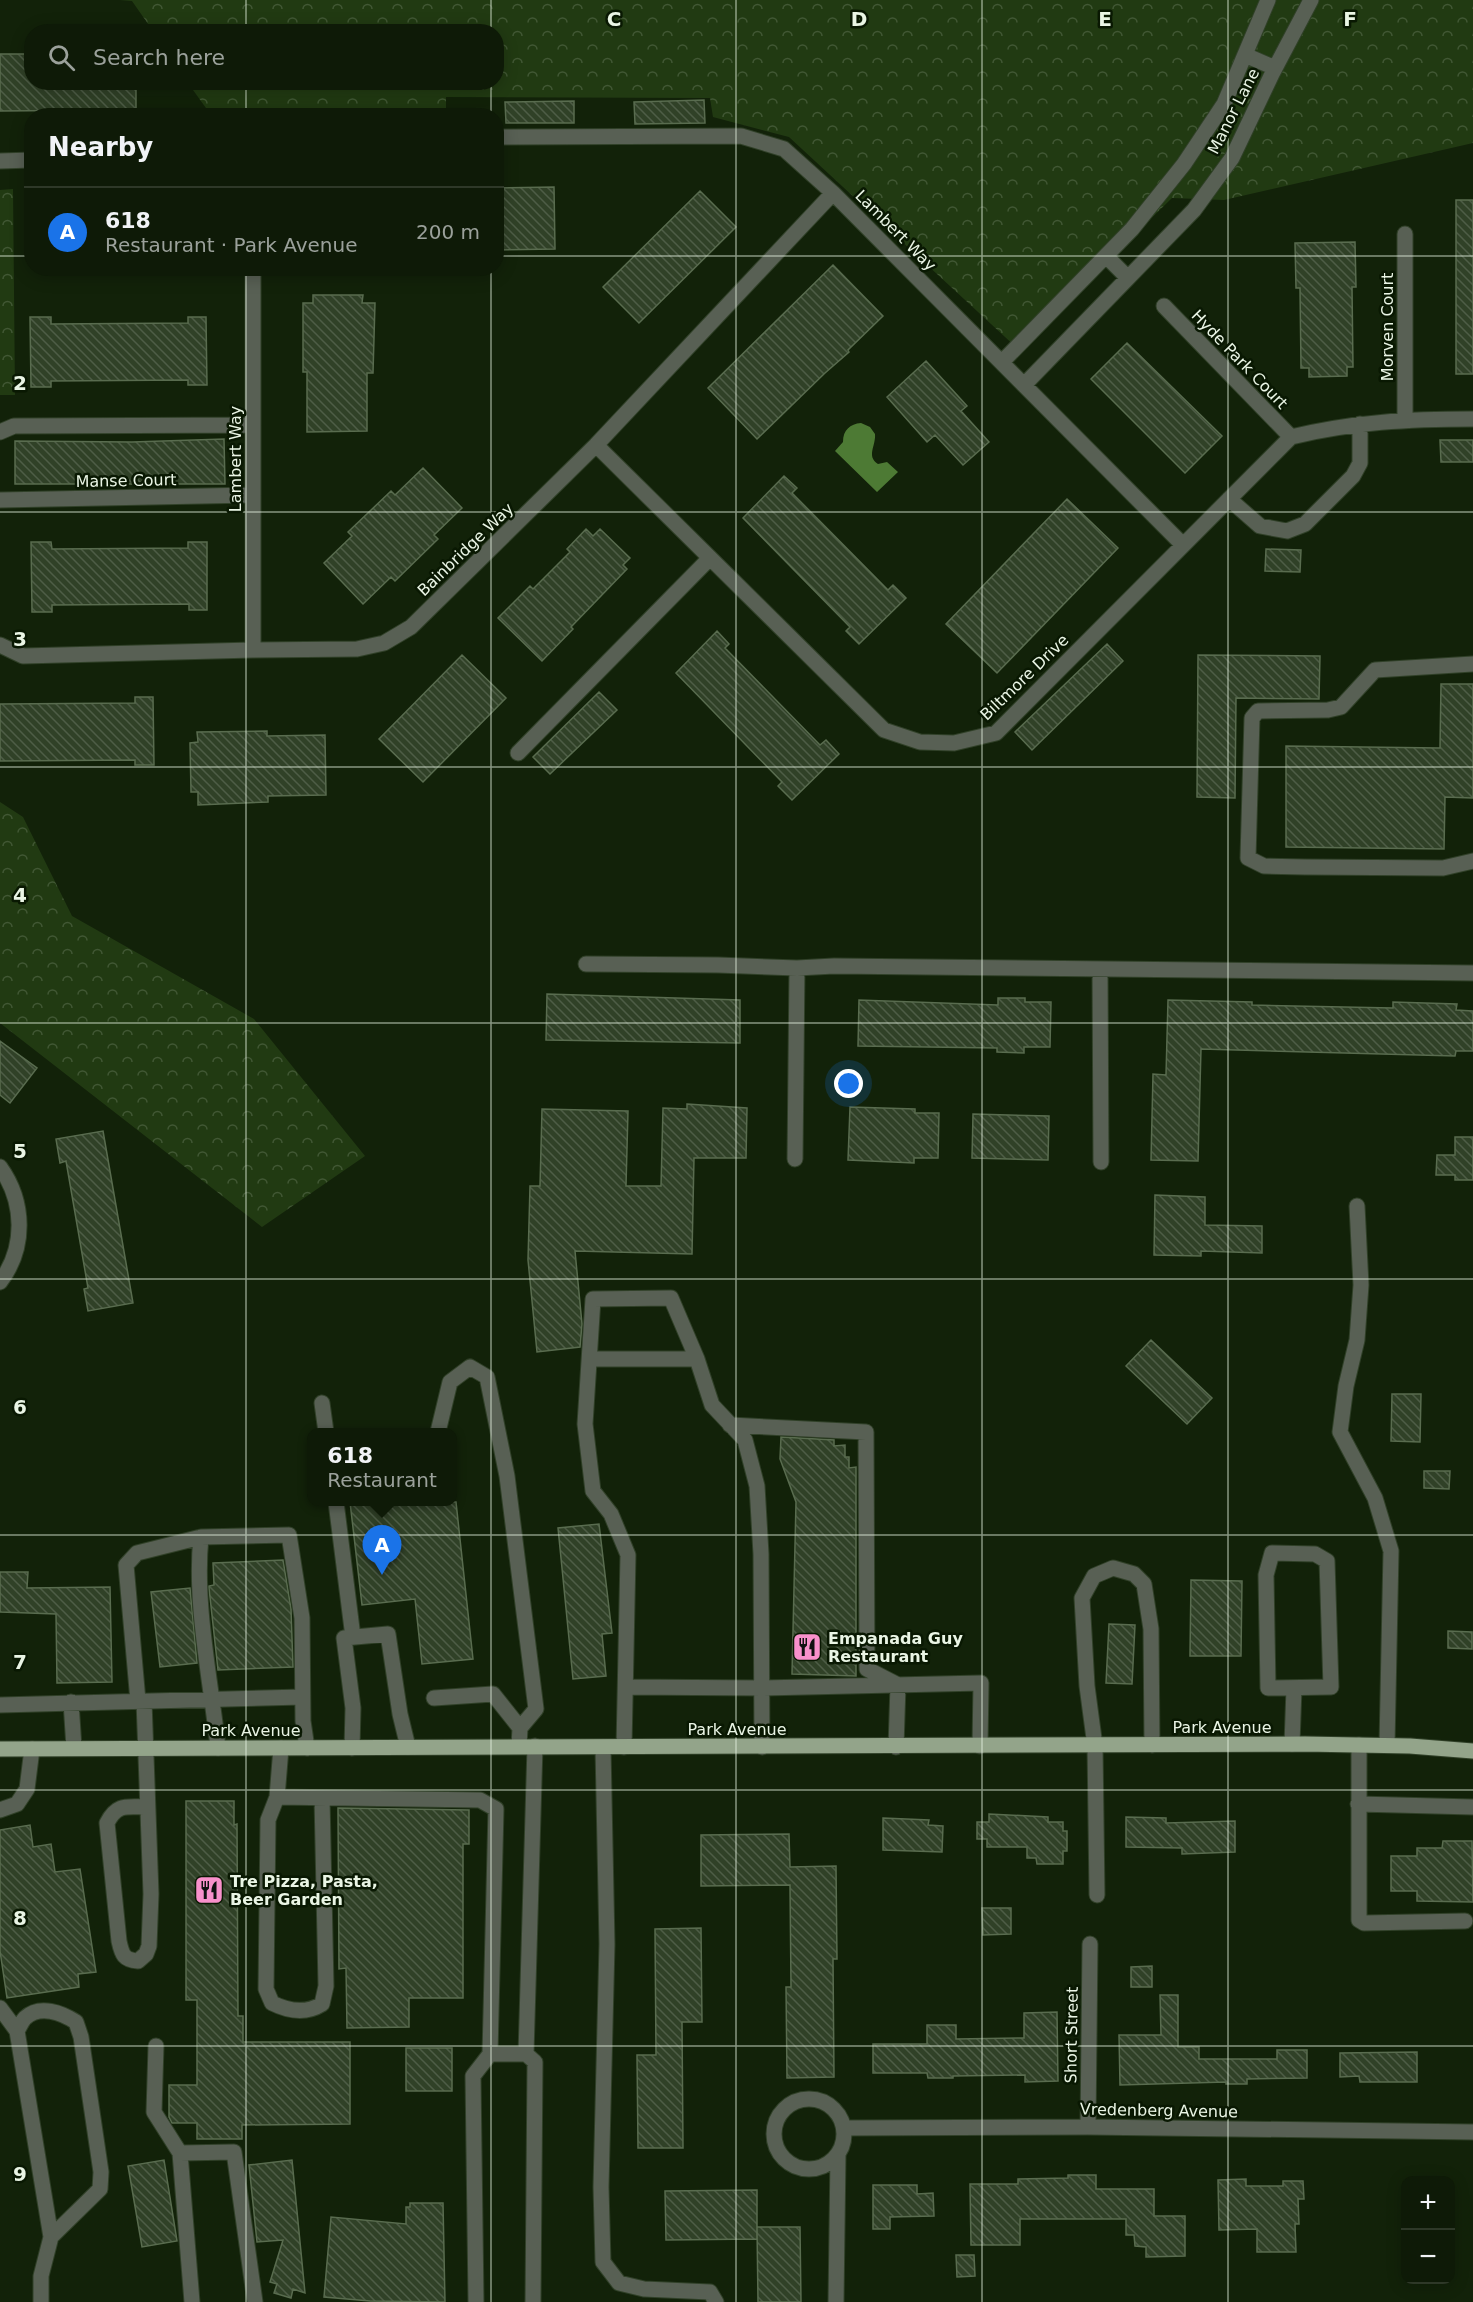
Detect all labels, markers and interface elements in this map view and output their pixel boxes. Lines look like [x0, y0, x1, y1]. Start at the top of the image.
text: C [607, 7, 621, 31]
text: D [851, 7, 867, 31]
text: E [1098, 7, 1112, 31]
text: F [1343, 7, 1357, 31]
search box [24, 24, 504, 90]
icon: search [45, 41, 78, 74]
text: Search here [93, 45, 225, 70]
street label: Manor Lane [1204, 65, 1263, 157]
text: Nearby [48, 132, 153, 162]
street label: Lambert Way [851, 186, 940, 275]
text: 618 [105, 208, 151, 233]
text: A [60, 220, 75, 244]
text: 200 m [416, 220, 480, 244]
text: Restaurant · Park Avenue [105, 233, 357, 257]
street label: Morven Court [1378, 273, 1397, 381]
street label: Hyde Park Court [1188, 306, 1292, 413]
text: 2 [13, 371, 27, 395]
street label: Lambert Way [226, 406, 245, 512]
street label: Manse Court [75, 470, 177, 491]
street label: Bainbridge Way [413, 499, 517, 600]
text: 3 [13, 627, 27, 651]
street label: Biltmore Drive [976, 630, 1072, 724]
text: 4 [13, 883, 27, 907]
your location [834, 1069, 863, 1098]
text: 5 [13, 1139, 27, 1163]
text: 6 [13, 1395, 27, 1419]
popup [307, 1428, 457, 1506]
text: 618 [327, 1443, 373, 1468]
text: Restaurant [327, 1468, 437, 1492]
pin: A [362, 1526, 401, 1575]
place label: Empanada Guy Restaurant [828, 1629, 963, 1666]
restaurant icon: Empanada Guy Restaurant [791, 1631, 823, 1663]
text: 7 [13, 1650, 27, 1674]
street label: Park Avenue [1172, 1718, 1272, 1737]
street label: Park Avenue [687, 1720, 787, 1739]
street label: Park Avenue [201, 1721, 301, 1740]
place label: Tre Pizza, Pasta, Beer Garden [230, 1872, 378, 1909]
restaurant icon: Tre Pizza, Pasta, Beer Garden [193, 1874, 225, 1906]
text: 8 [13, 1906, 27, 1930]
street label: Short Street [1061, 1987, 1082, 2083]
street label: Vredenberg Avenue [1080, 2100, 1238, 2121]
text: 9 [13, 2162, 27, 2186]
map controls [1401, 2176, 1455, 2284]
button: + [1401, 2176, 1455, 2230]
button: − [1401, 2230, 1455, 2284]

